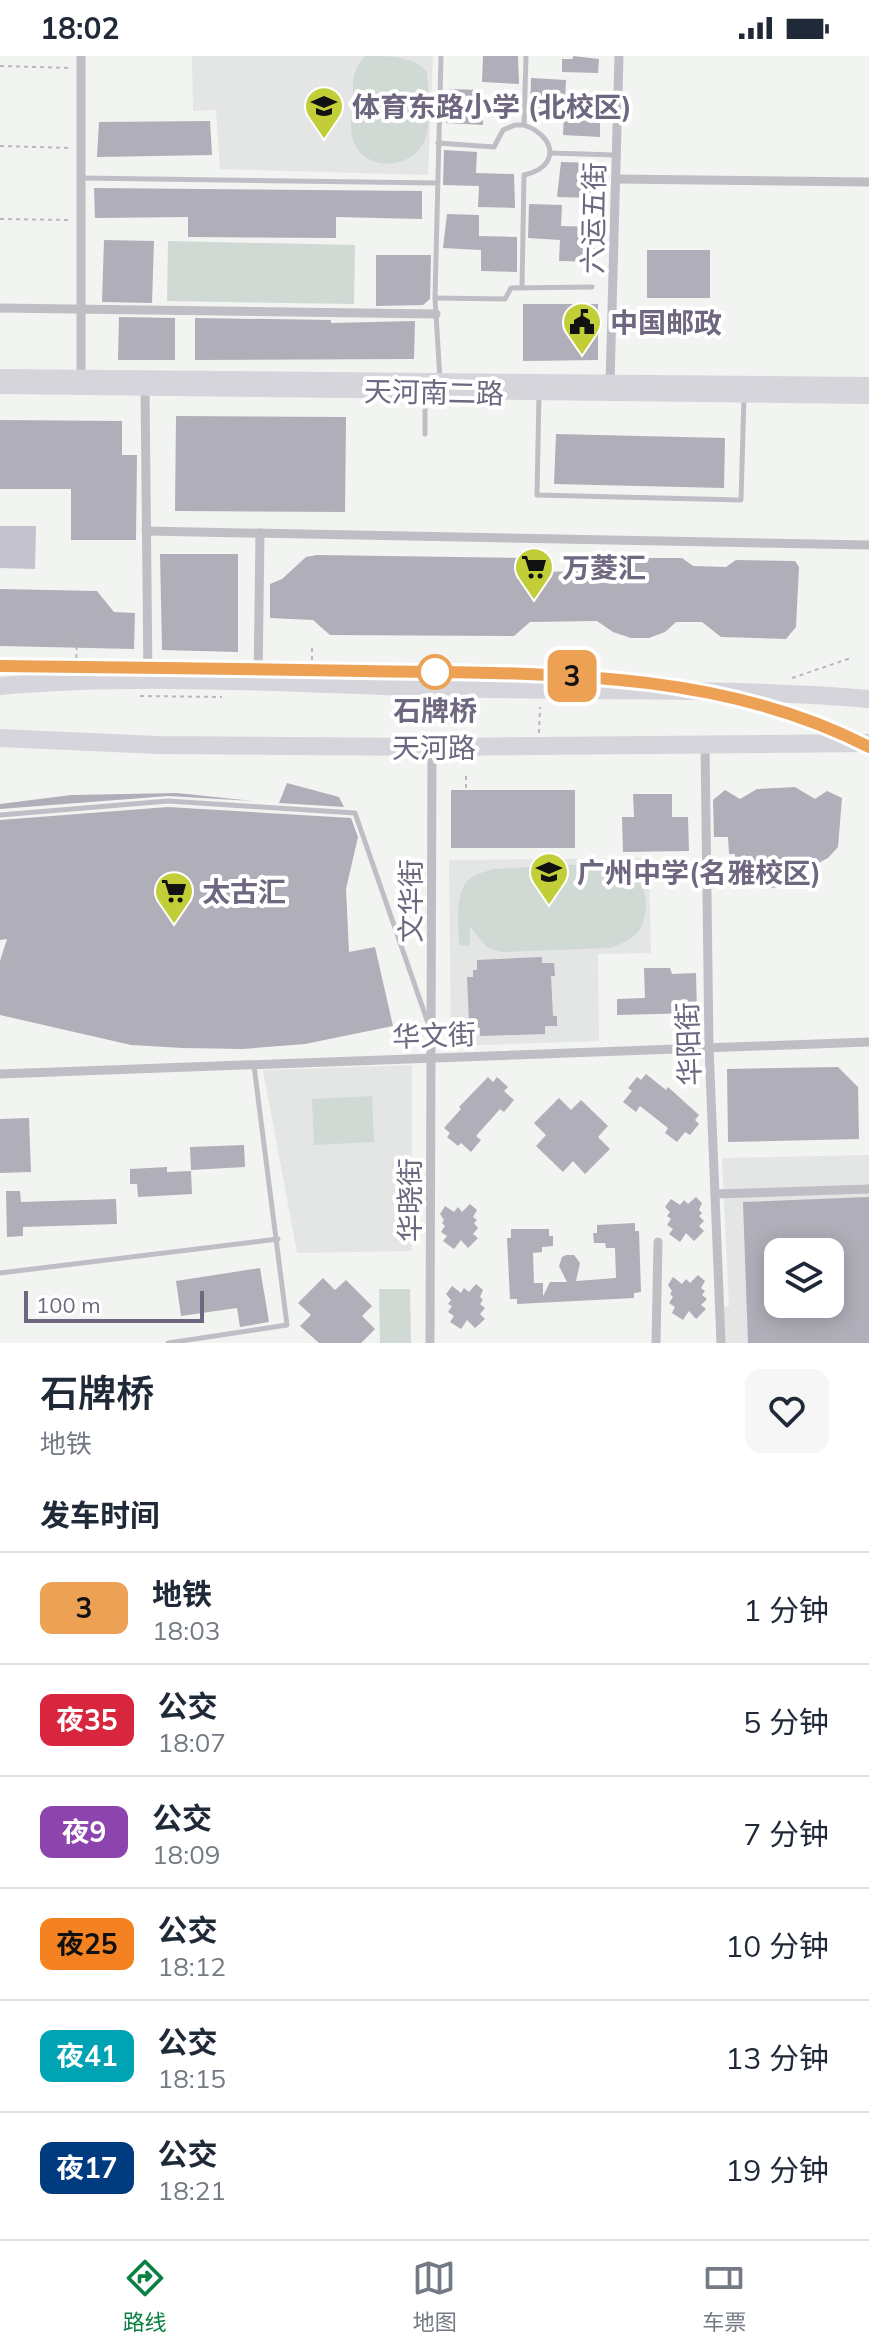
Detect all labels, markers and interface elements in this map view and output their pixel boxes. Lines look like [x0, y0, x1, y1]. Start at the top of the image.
text: 18:02 [40, 9, 119, 47]
school or university icon: 体育东路小学 (北校区) [303, 85, 345, 140]
place label: 体育东路小学 (北校区) [352, 89, 632, 124]
street label: 六运五街 [575, 162, 611, 274]
public building icon: 中国邮政 [561, 301, 603, 356]
place label: 中国邮政 [610, 305, 722, 340]
street label: 天河南二路 [364, 373, 504, 411]
supermarket icon: 万菱汇 [513, 546, 555, 601]
place label: 万菱汇 [562, 550, 646, 585]
line badge: 3 [546, 650, 598, 702]
marker: 石牌桥 [418, 655, 452, 689]
text: 3 [564, 658, 580, 693]
place label: 石牌桥 [393, 693, 477, 728]
street label: 天河路 [392, 730, 476, 765]
school or university icon: 广州中学(名雅校区) [528, 851, 570, 906]
place label: 广州中学(名雅校区) [577, 855, 821, 890]
street label: 文华街 [393, 859, 428, 943]
supermarket icon: 太古汇 [153, 870, 195, 925]
place label: 太古汇 [202, 874, 286, 909]
street label: 华阳街 [669, 1001, 707, 1087]
street label: 华文街 [391, 1016, 477, 1054]
street label: 华晓街 [392, 1158, 427, 1242]
map controls [764, 1238, 844, 1318]
button: layers [764, 1238, 844, 1318]
scale bar [24, 1287, 204, 1323]
text: 100 m [36, 1291, 101, 1319]
text: 石牌桥 [40, 1369, 154, 1417]
button: heart [745, 1369, 829, 1453]
text: 地铁 [40, 1427, 92, 1460]
text: 发车时间 [40, 1496, 160, 1534]
text: 地铁 [152, 1575, 212, 1613]
text: 3 [76, 1590, 92, 1625]
text: 1 分钟 [743, 1591, 829, 1629]
text: 18:03 [152, 1614, 220, 1647]
text: 公交 [158, 1687, 218, 1725]
text: 夜35 [56, 1702, 118, 1737]
text: 5 分钟 [743, 1703, 829, 1741]
text: 18:07 [158, 1726, 226, 1759]
text: 公交 [152, 1799, 212, 1837]
text: 夜9 [62, 1814, 106, 1849]
text: 7 分钟 [743, 1815, 829, 1853]
text: 18:09 [152, 1838, 220, 1871]
text: 公交 [158, 1911, 218, 1949]
text: 夜25 [56, 1926, 118, 1961]
text: 10 分钟 [725, 1927, 829, 1965]
text: 18:12 [158, 1950, 226, 1983]
text: 公交 [158, 2023, 218, 2061]
text: 夜41 [56, 2038, 118, 2073]
text: 13 分钟 [725, 2039, 829, 2077]
text: 18:15 [158, 2062, 226, 2095]
text: 公交 [158, 2135, 218, 2173]
text: 夜17 [56, 2150, 118, 2185]
text: 19 分钟 [725, 2151, 829, 2189]
text: 18:21 [158, 2174, 226, 2207]
tab: 路线 [123, 2256, 167, 2336]
tab: 地图 [412, 2256, 456, 2336]
tab: 车票 [702, 2256, 746, 2336]

